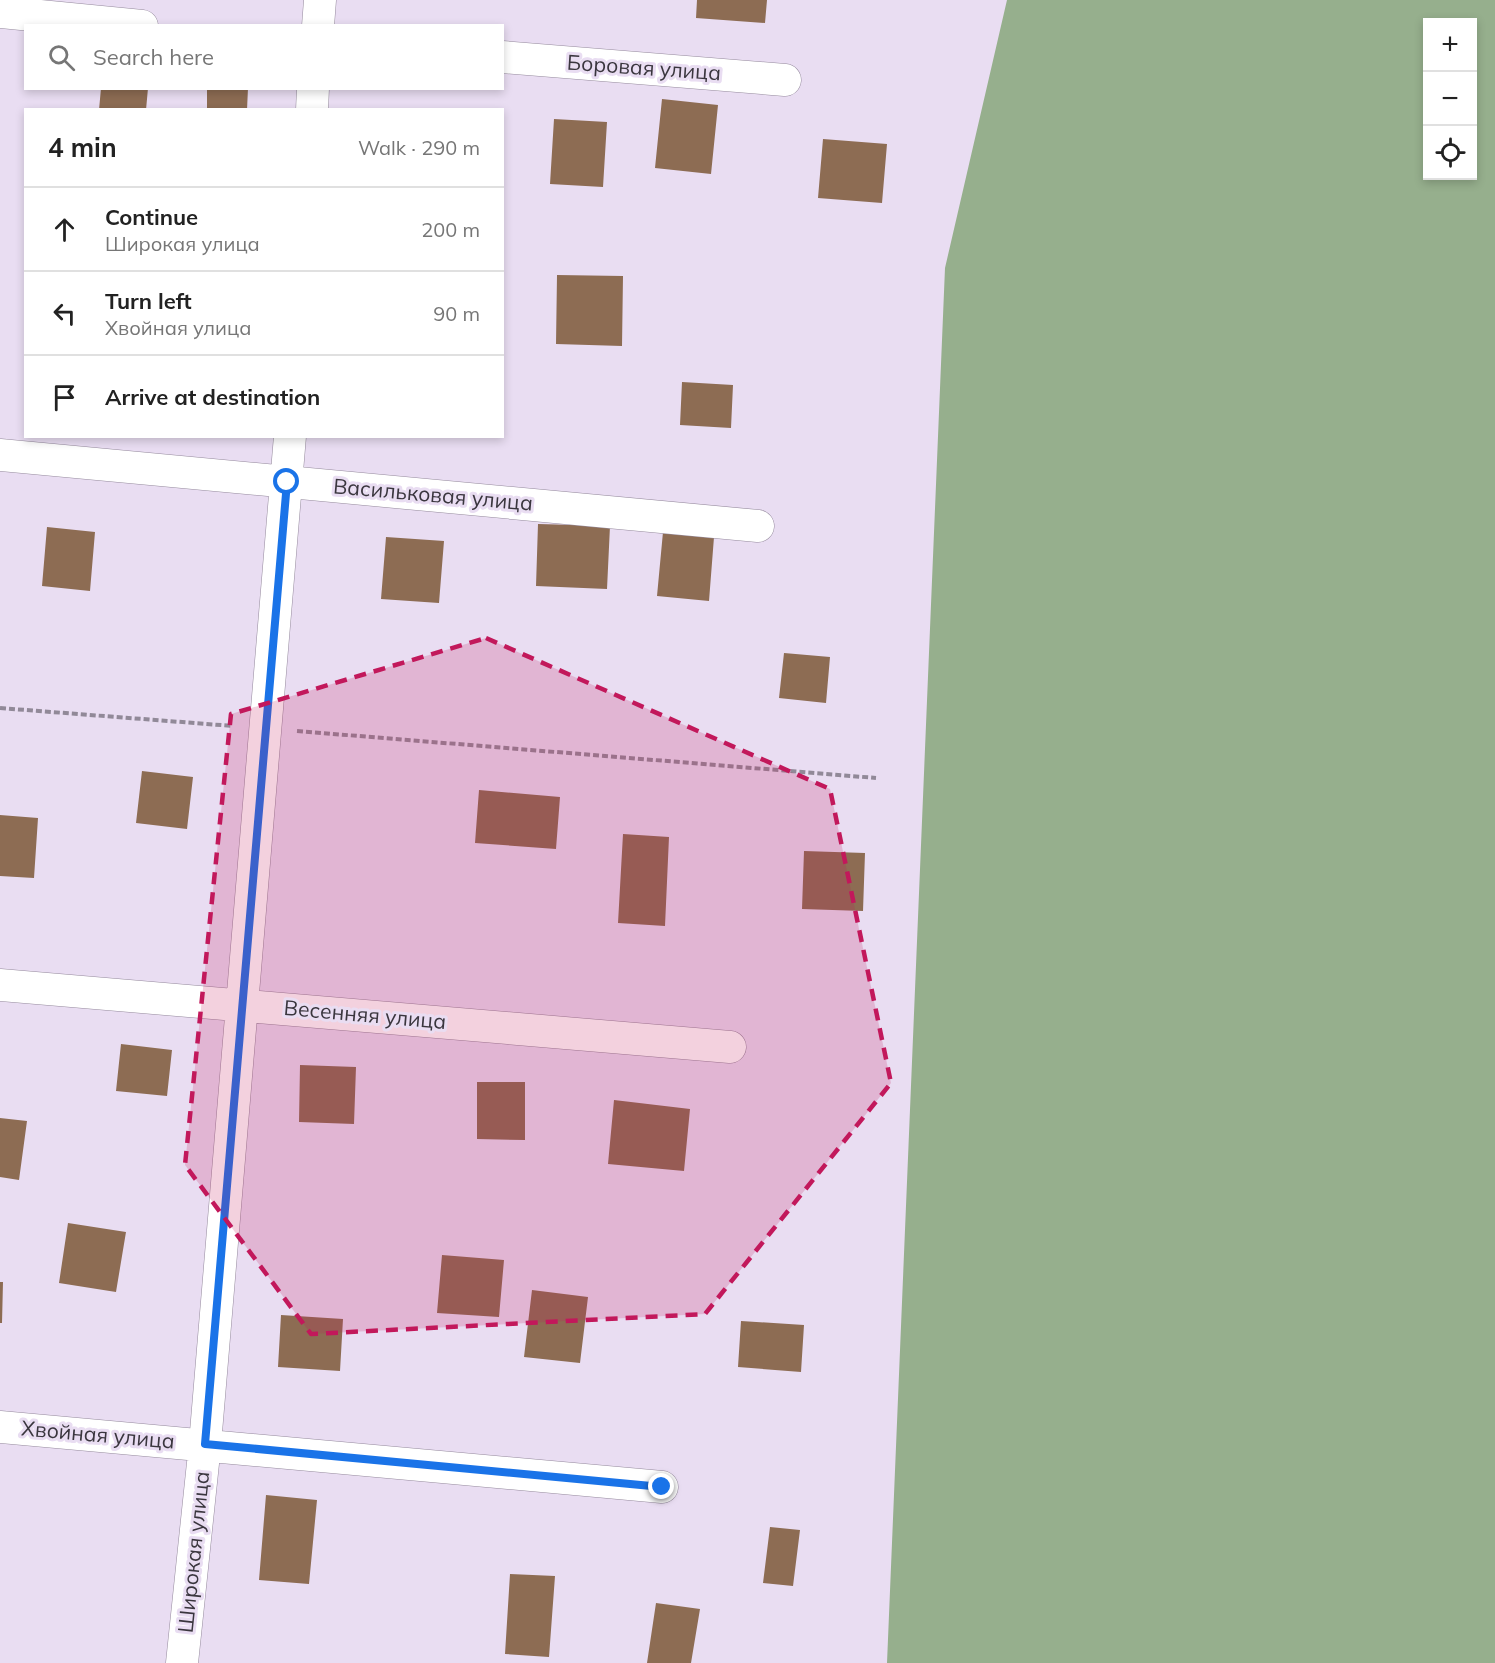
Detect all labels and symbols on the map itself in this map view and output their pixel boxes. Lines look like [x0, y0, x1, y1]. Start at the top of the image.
street label: Боровая улица [566, 49, 722, 85]
route start [273, 468, 299, 494]
street label: Васильковая улица [332, 472, 534, 516]
street label: Весенняя улица [283, 994, 447, 1034]
street label: Хвойная улица [20, 1414, 176, 1454]
street label: Широкая улица [172, 1470, 214, 1634]
route end [648, 1473, 674, 1499]

